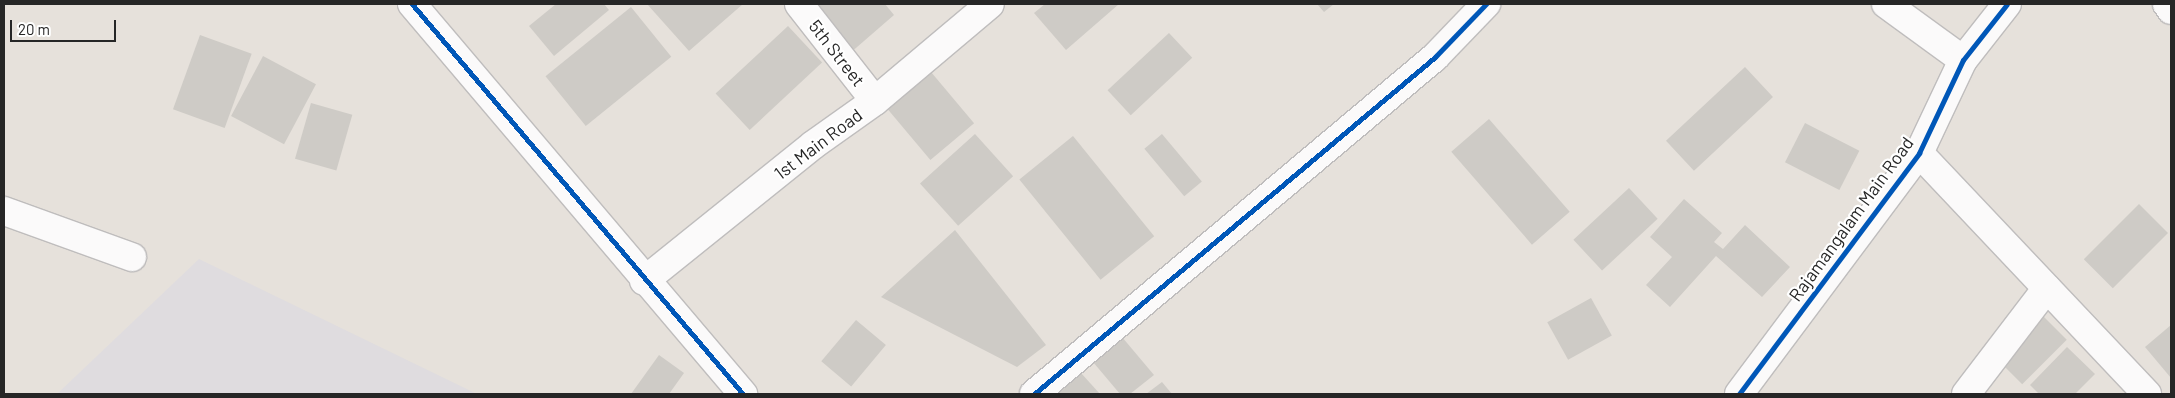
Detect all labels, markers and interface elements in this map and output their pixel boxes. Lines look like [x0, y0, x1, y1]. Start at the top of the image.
scale bar [12, 10, 119, 42]
street label: 5th Street [804, 16, 870, 90]
text: 20 m [18, 20, 50, 38]
street label: 1st Main Road [770, 104, 866, 184]
street label: Rajamangalam Main Road [1784, 133, 1918, 305]

